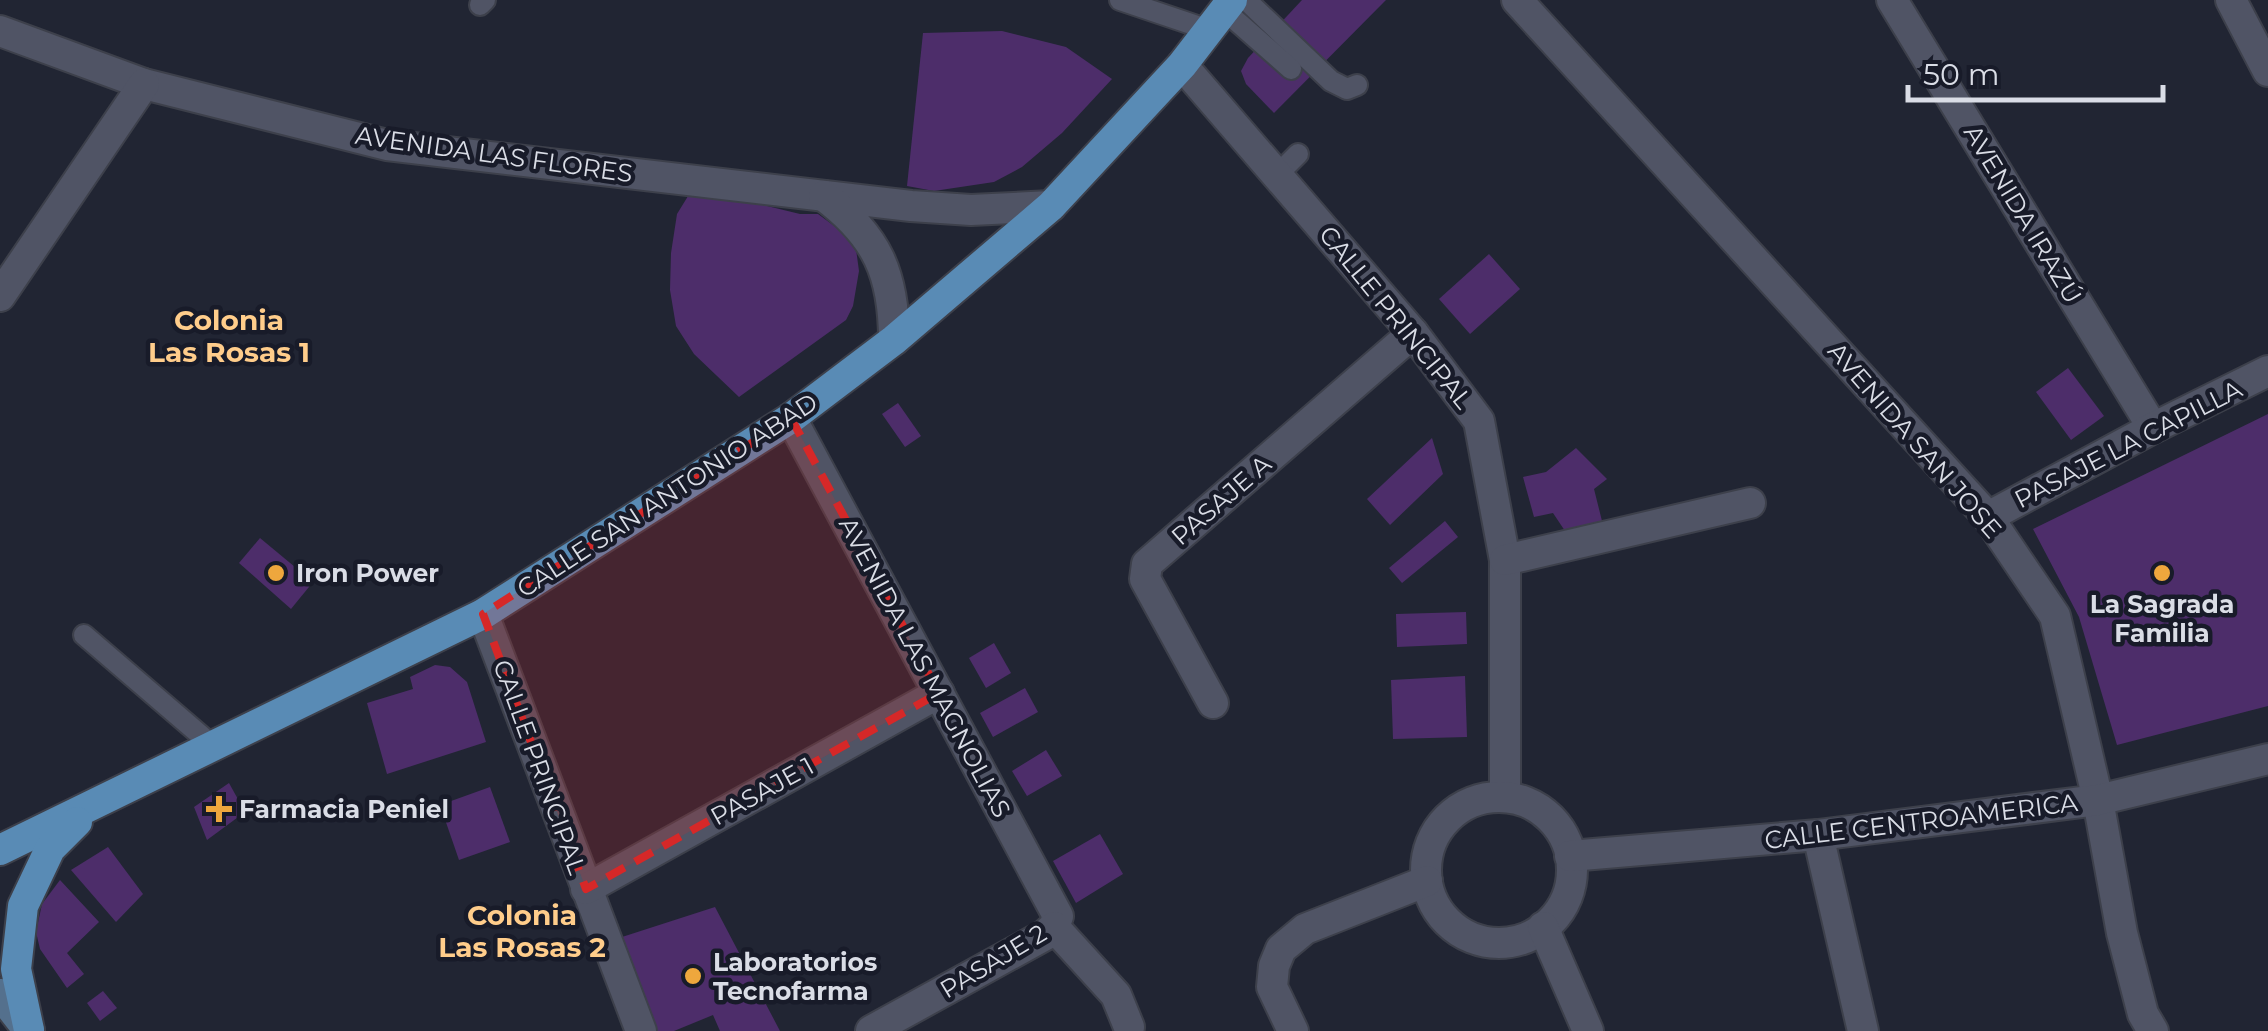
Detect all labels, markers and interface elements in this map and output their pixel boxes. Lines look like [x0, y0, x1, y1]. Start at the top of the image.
scale bar [1908, 40, 2163, 102]
text: 50 m [1923, 56, 2000, 93]
street label: AVENIDA IRAZÚ [1958, 119, 2088, 309]
street label: AVENIDA LAS FLORES [354, 120, 634, 188]
street label: CALLE PRINCIPAL [1313, 220, 1479, 415]
district label: Colonia Las Rosas 1 [148, 303, 310, 369]
street label: AVENIDA SAN JOSE [1822, 336, 2008, 544]
street label: PASAJE LA CAPILLA [2009, 374, 2247, 514]
street label: CALLE SAN ANTONIO ABAD [511, 387, 823, 603]
street label: PASAJE A [1165, 449, 1277, 551]
street label: AVENIDA LAS MAGNOLIAS [833, 512, 1017, 822]
place label: Iron Power [296, 558, 439, 588]
marker: Iron Power [265, 562, 287, 584]
marker: La Sagrada Familia [2151, 562, 2173, 584]
place label: La Sagrada Familia [2090, 589, 2234, 648]
street label: CALLE PRINCIPAL [487, 656, 593, 879]
street label: PASAJE 1 [705, 750, 819, 832]
street label: CALLE CENTROAMERICA [1763, 787, 2079, 855]
place label: Farmacia Peniel [239, 794, 449, 824]
marker: Farmacia Peniel [208, 798, 230, 820]
district label: Colonia Las Rosas 2 [438, 898, 606, 964]
street label: PASAJE 2 [935, 918, 1051, 1004]
place label: Laboratorios Tecnofarma [713, 947, 877, 1006]
marker: Laboratorios Tecnofarma [682, 965, 704, 987]

